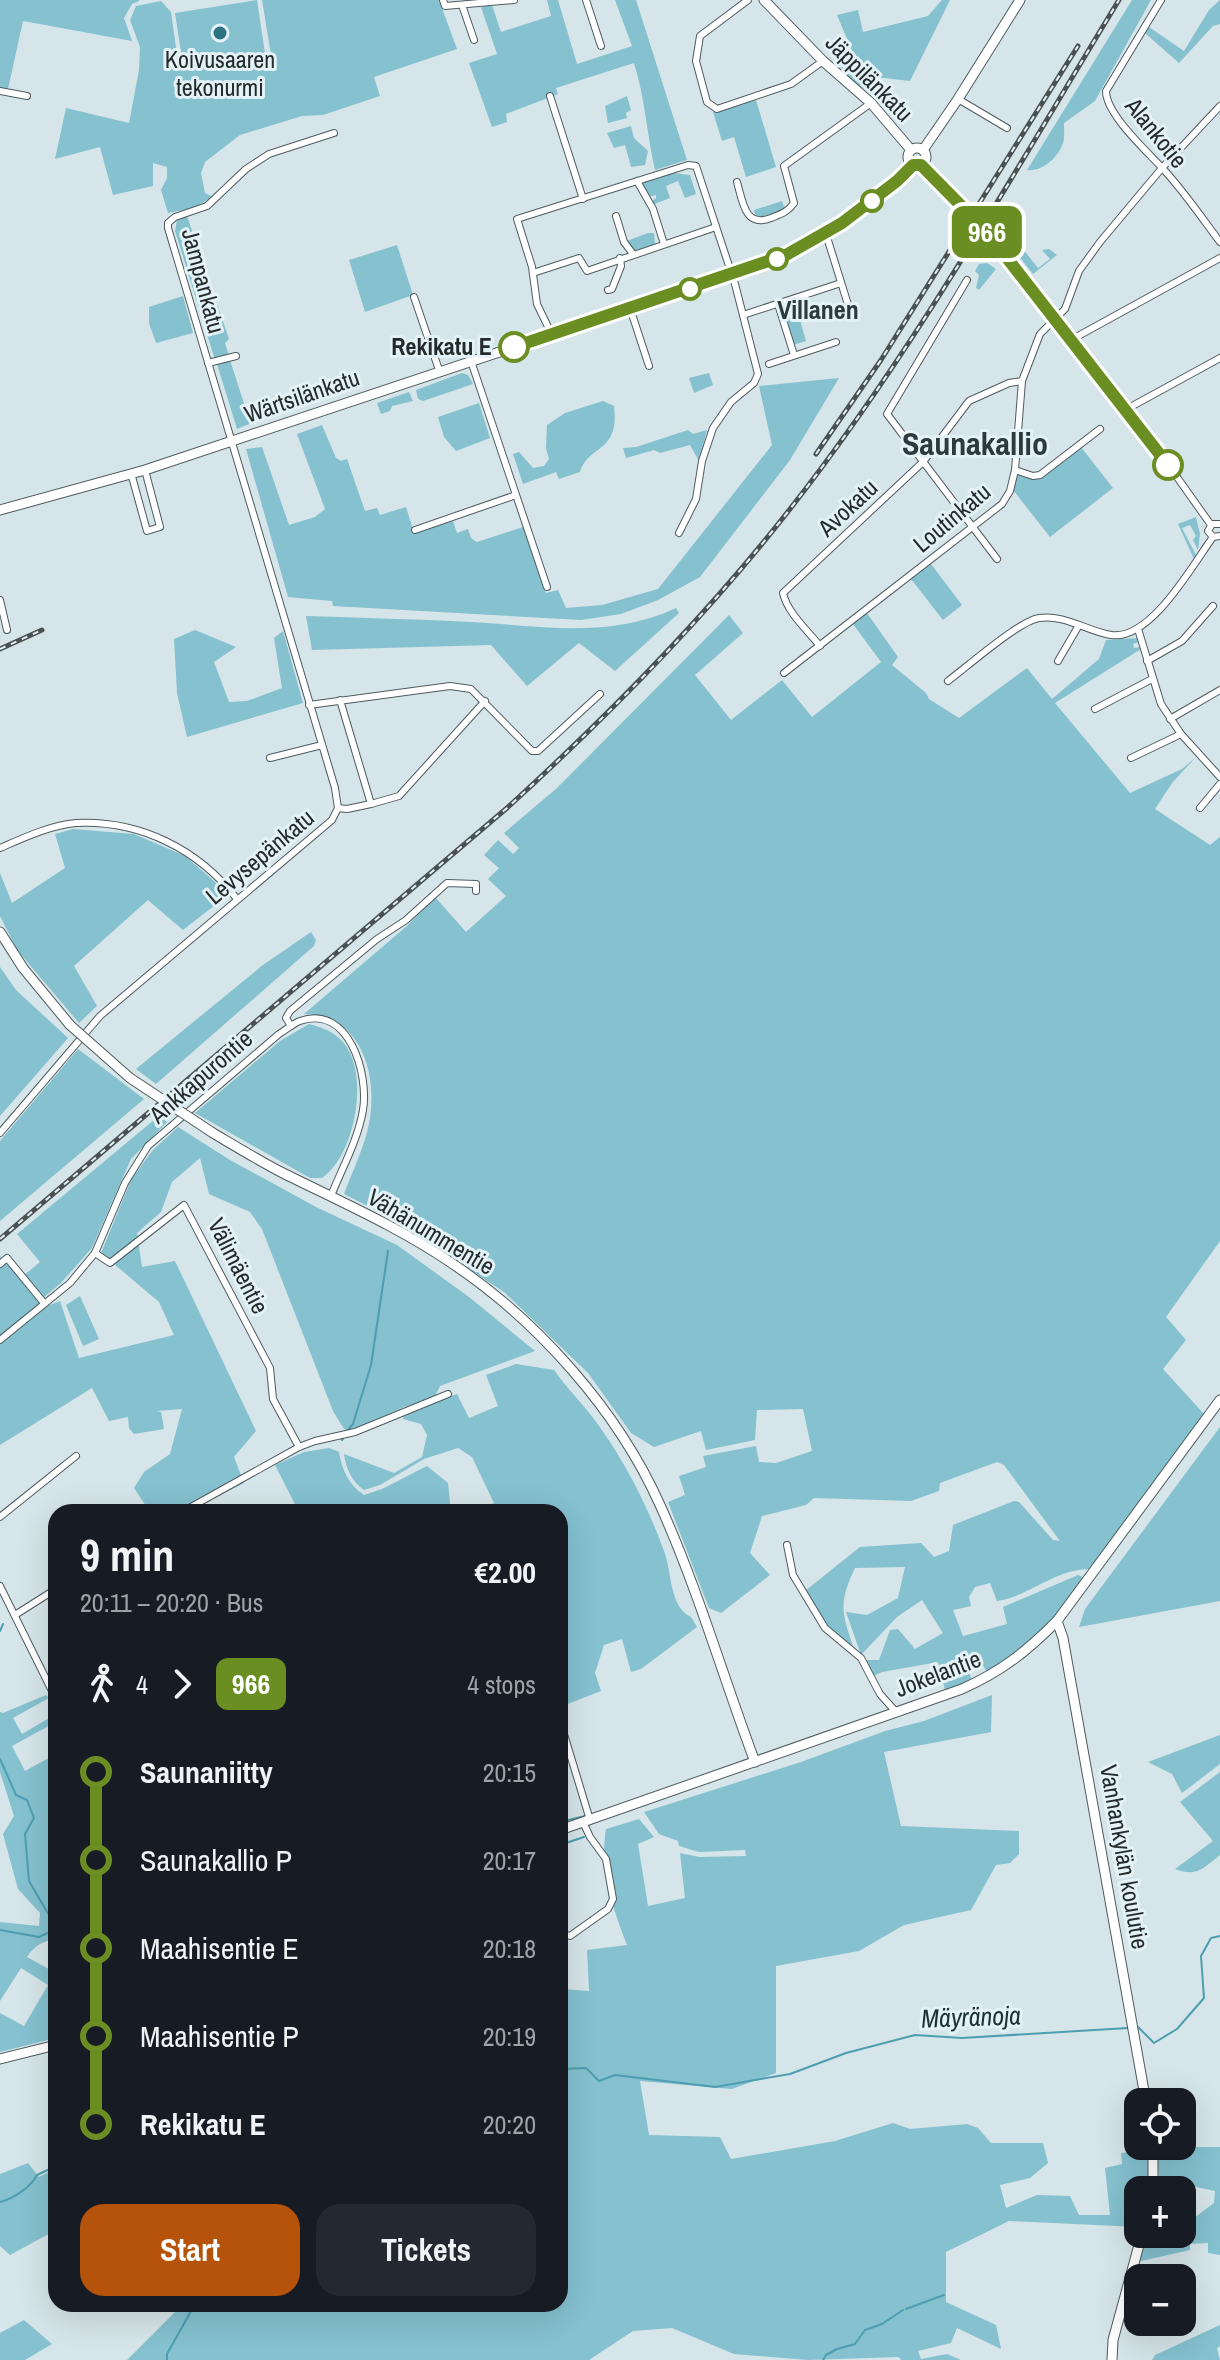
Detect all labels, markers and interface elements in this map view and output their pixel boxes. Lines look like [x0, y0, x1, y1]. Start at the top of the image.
marker: Koivusaaren tekonurmi [211, 24, 229, 42]
street label: Jäppilänkatu [819, 27, 920, 128]
place label: Koivusaaren tekonurmi [165, 43, 275, 103]
street label: Alankotie [1118, 90, 1195, 174]
unlabelled marker [861, 190, 883, 212]
line badge: 966 [941, 206, 1033, 258]
text: 966 [968, 213, 1006, 251]
street label: Jampankatu [175, 225, 233, 337]
unlabelled marker [766, 248, 788, 270]
unlabelled marker [679, 278, 701, 300]
district label: Villanen [777, 292, 859, 327]
place label: Rekikatu E [391, 330, 492, 362]
marker: Rekikatu E [499, 332, 529, 362]
street label: Wärtsilänkatu [240, 360, 363, 430]
district label: Saunakallio [902, 422, 1048, 465]
unlabelled marker [1153, 450, 1183, 480]
street label: Avokatu [810, 471, 884, 544]
street label: Loutinkatu [906, 475, 997, 559]
street label: Levysepänkatu [198, 801, 320, 911]
street label: Ankkapurontie [141, 1023, 259, 1131]
street label: Vähänummentie [362, 1181, 501, 1282]
street label: Välimäentie [201, 1212, 277, 1319]
text: 9 min [80, 1525, 174, 1585]
text: €2.00 [474, 1552, 536, 1592]
text: 20:11 – 20:20 · Bus [80, 1585, 263, 1620]
street label: Jokelantie [890, 1642, 985, 1704]
icon: walk [80, 1662, 124, 1706]
icon: forward [160, 1662, 204, 1706]
text: 966 [232, 1665, 270, 1703]
text: 4 [136, 1667, 148, 1702]
text: 4 stops [467, 1667, 536, 1702]
text: Saunaniitty [140, 1752, 273, 1792]
text: 20:15 [483, 1755, 536, 1790]
street label: Vanhankylän koulutie [1093, 1762, 1157, 1952]
text: Saunakallio P [140, 1840, 292, 1880]
text: 20:17 [483, 1843, 536, 1878]
text: Maahisentie E [140, 1928, 299, 1968]
text: 20:18 [483, 1931, 536, 1966]
water label: Mäyränoja [921, 1997, 1021, 2036]
text: Maahisentie P [140, 2016, 299, 2056]
text: 20:19 [483, 2019, 536, 2054]
map controls [1124, 2088, 1196, 2336]
button: locate [1124, 2088, 1196, 2160]
text: Rekikatu E [140, 2104, 266, 2144]
text: 20:20 [483, 2107, 536, 2142]
button: + [1124, 2176, 1196, 2248]
button: Start [80, 2204, 300, 2296]
button: Tickets [316, 2204, 536, 2296]
button: − [1124, 2264, 1196, 2336]

